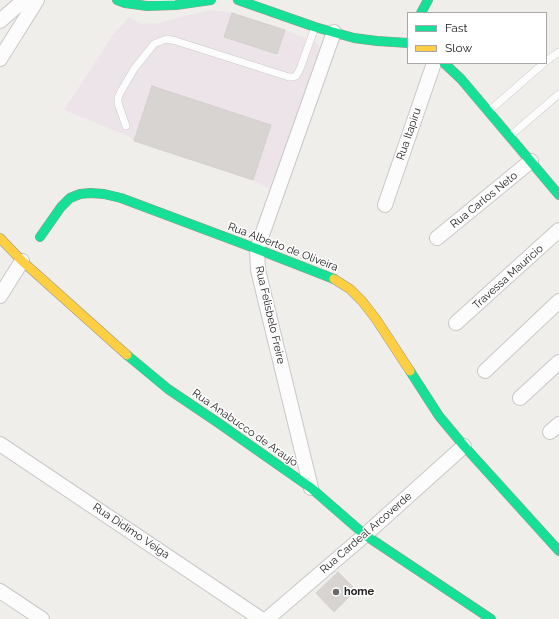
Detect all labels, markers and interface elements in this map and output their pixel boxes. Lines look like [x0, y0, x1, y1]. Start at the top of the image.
legend [407, 12, 547, 64]
text: Fast [445, 21, 468, 35]
text: Slow [445, 41, 472, 55]
street label: Rua Itapiru [394, 106, 424, 162]
street label: Rua Carlos Neto [448, 169, 520, 231]
street label: Rua Alberto de Oliveira [226, 220, 340, 274]
street label: Travessa Mauricio [470, 242, 546, 312]
street label: Rua Felisbelo Freire [252, 265, 288, 365]
street label: Rua Anabucco de Araujo [190, 387, 300, 469]
street label: Rua Cardeal Arcoverde [317, 490, 415, 576]
street label: Rua Didimo Veiga [90, 500, 172, 562]
place label: home [344, 585, 374, 599]
marker: home [331, 587, 341, 597]

